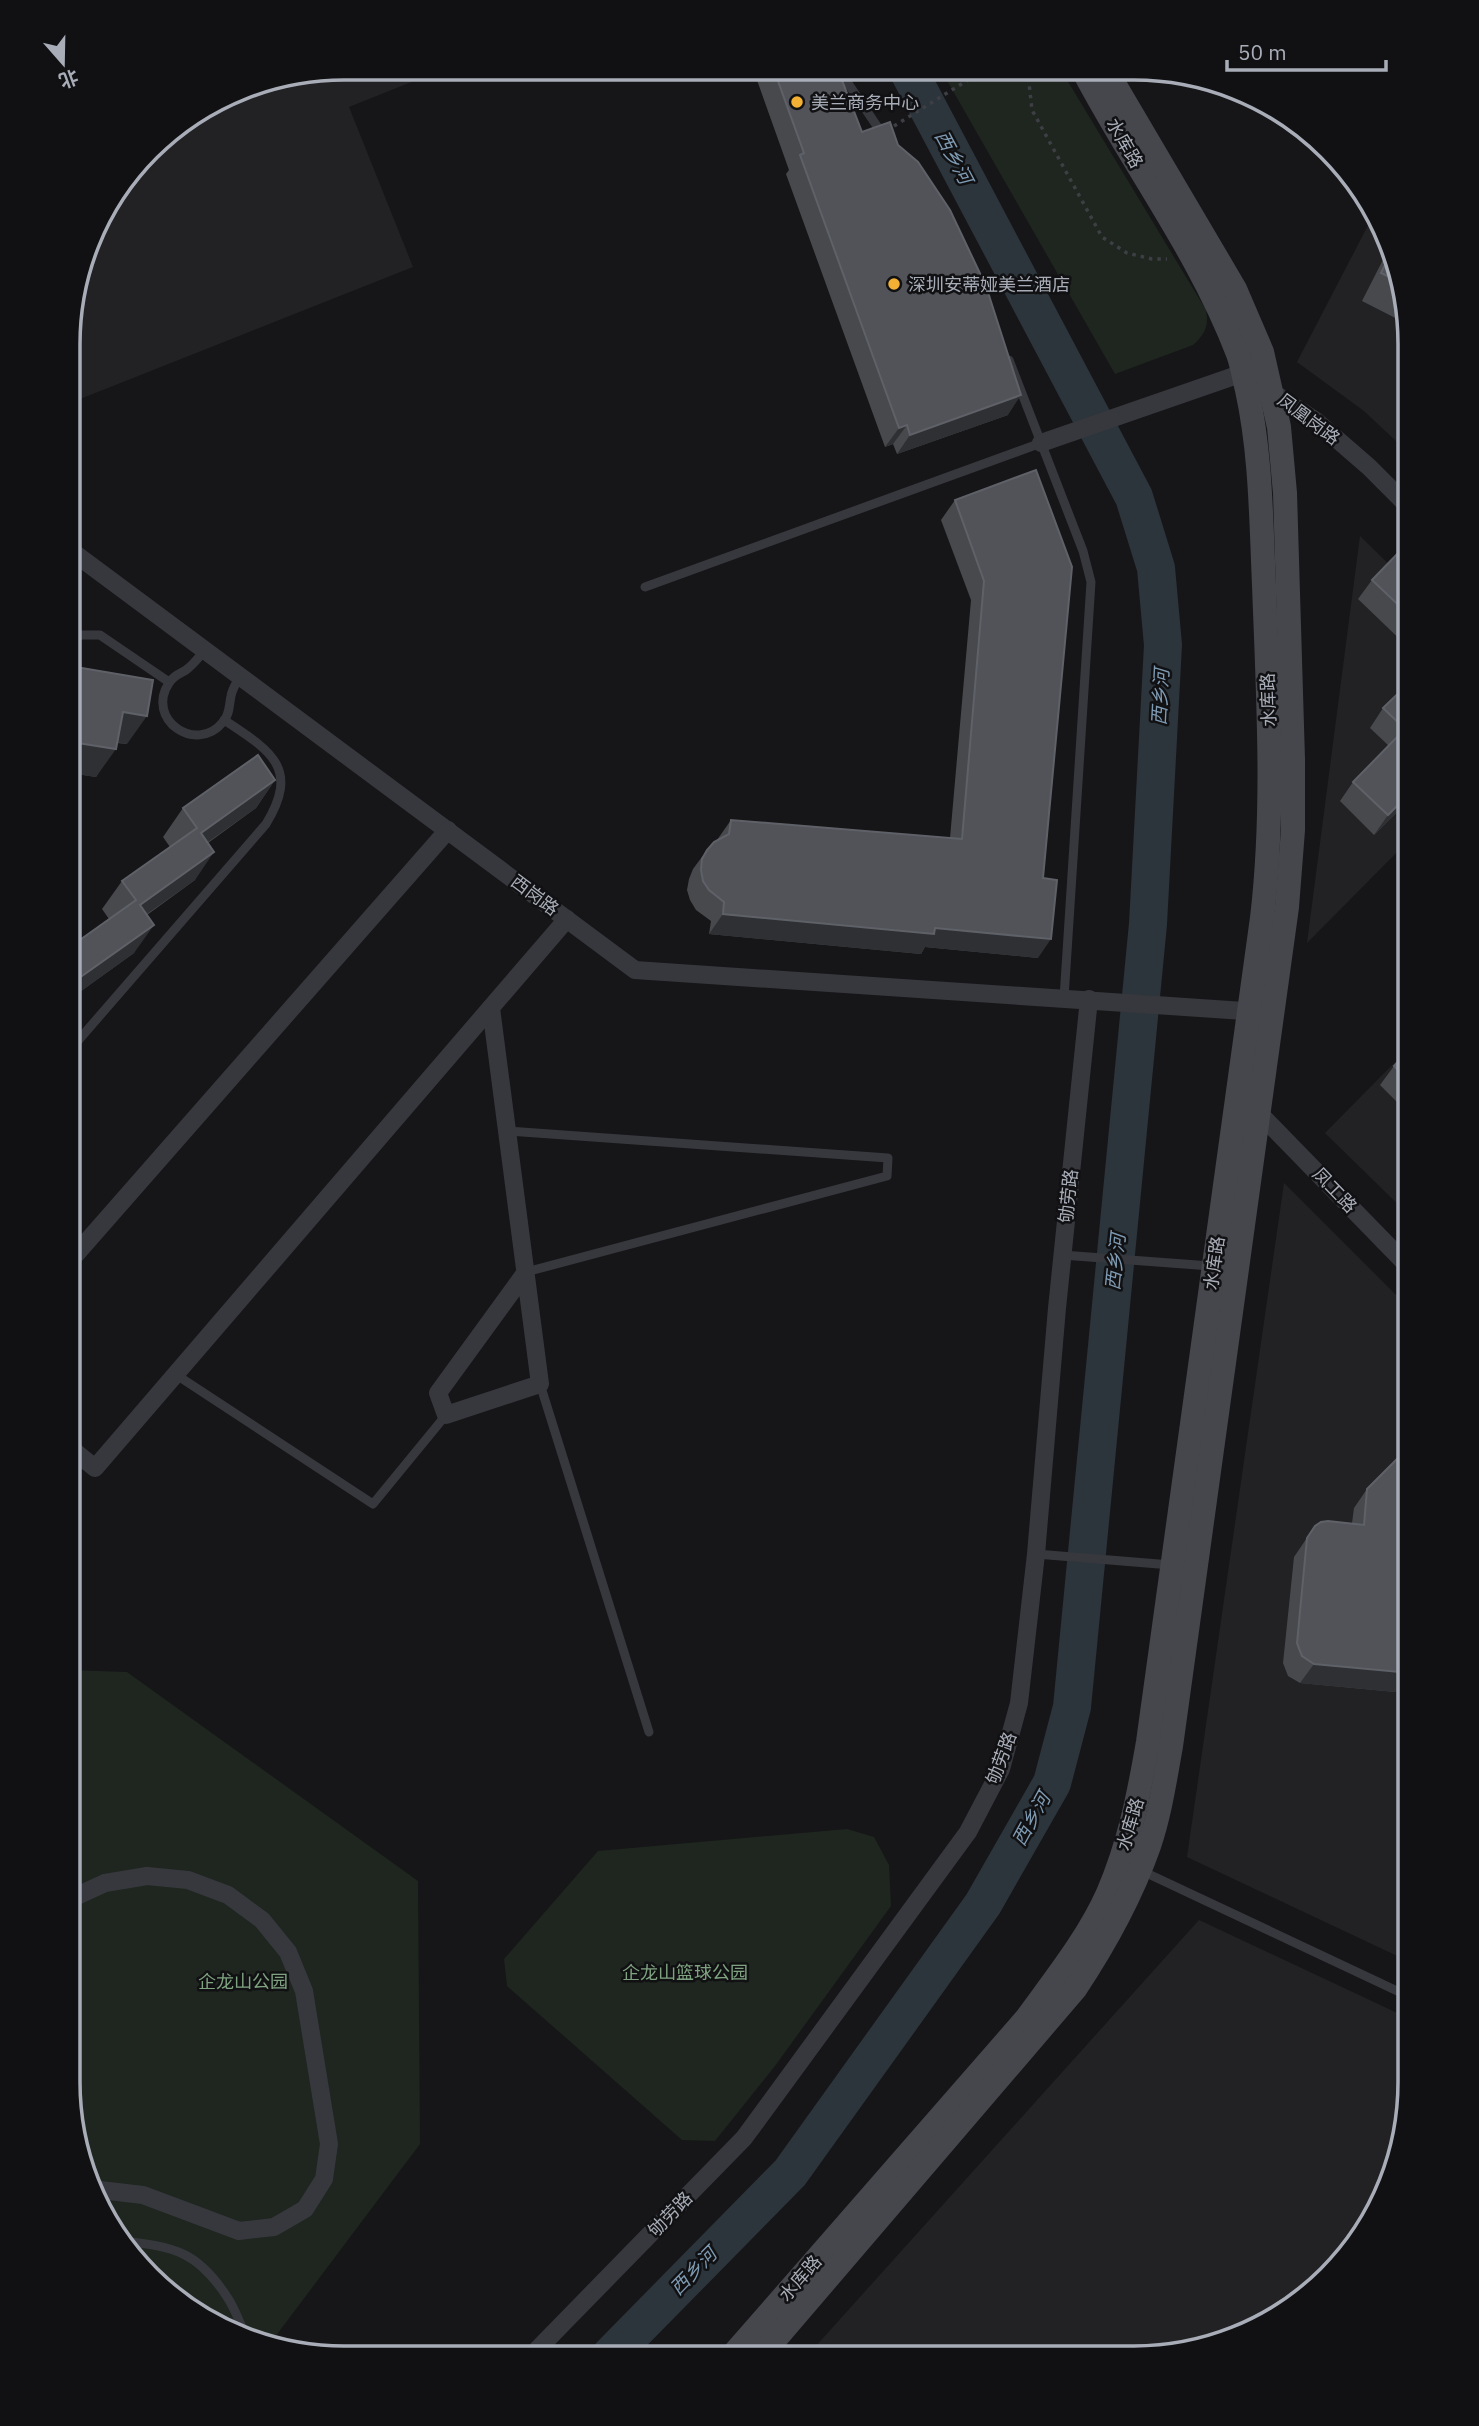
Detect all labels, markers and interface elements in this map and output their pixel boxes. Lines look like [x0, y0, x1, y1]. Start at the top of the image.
north arrow [28, 28, 98, 98]
scale bar [1227, 28, 1386, 72]
text: 50 m [1238, 38, 1287, 66]
text: 北 [56, 64, 82, 94]
place label: 美兰商务中心 [811, 91, 919, 114]
marker: 美兰商务中心 [789, 94, 805, 110]
street label: 水库路 [1102, 114, 1148, 172]
water label: 西乡河 [930, 126, 980, 191]
place label: 深圳安蒂娅美兰酒店 [908, 273, 1070, 296]
marker: 深圳安蒂娅美兰酒店 [886, 276, 902, 292]
street label: 凤凰岗路 [1273, 388, 1345, 450]
water label: 西乡河 [1147, 664, 1174, 726]
street label: 水库路 [1256, 673, 1280, 727]
street label: 西岗路 [507, 870, 563, 920]
street label: 凤工路 [1308, 1163, 1362, 1217]
street label: 劬劳路 [1054, 1168, 1082, 1224]
water label: 西乡河 [1100, 1228, 1130, 1292]
street label: 水库路 [1199, 1235, 1229, 1291]
street label: 劬劳路 [981, 1729, 1021, 1787]
water label: 西乡河 [1007, 1785, 1057, 1850]
street label: 水库路 [1112, 1795, 1148, 1853]
park label: 企龙山篮球公园 [622, 1961, 748, 1984]
park label: 企龙山公园 [198, 1970, 288, 1993]
street label: 劬劳路 [643, 2187, 697, 2241]
water label: 西乡河 [665, 2239, 724, 2300]
street label: 水库路 [774, 2250, 826, 2306]

